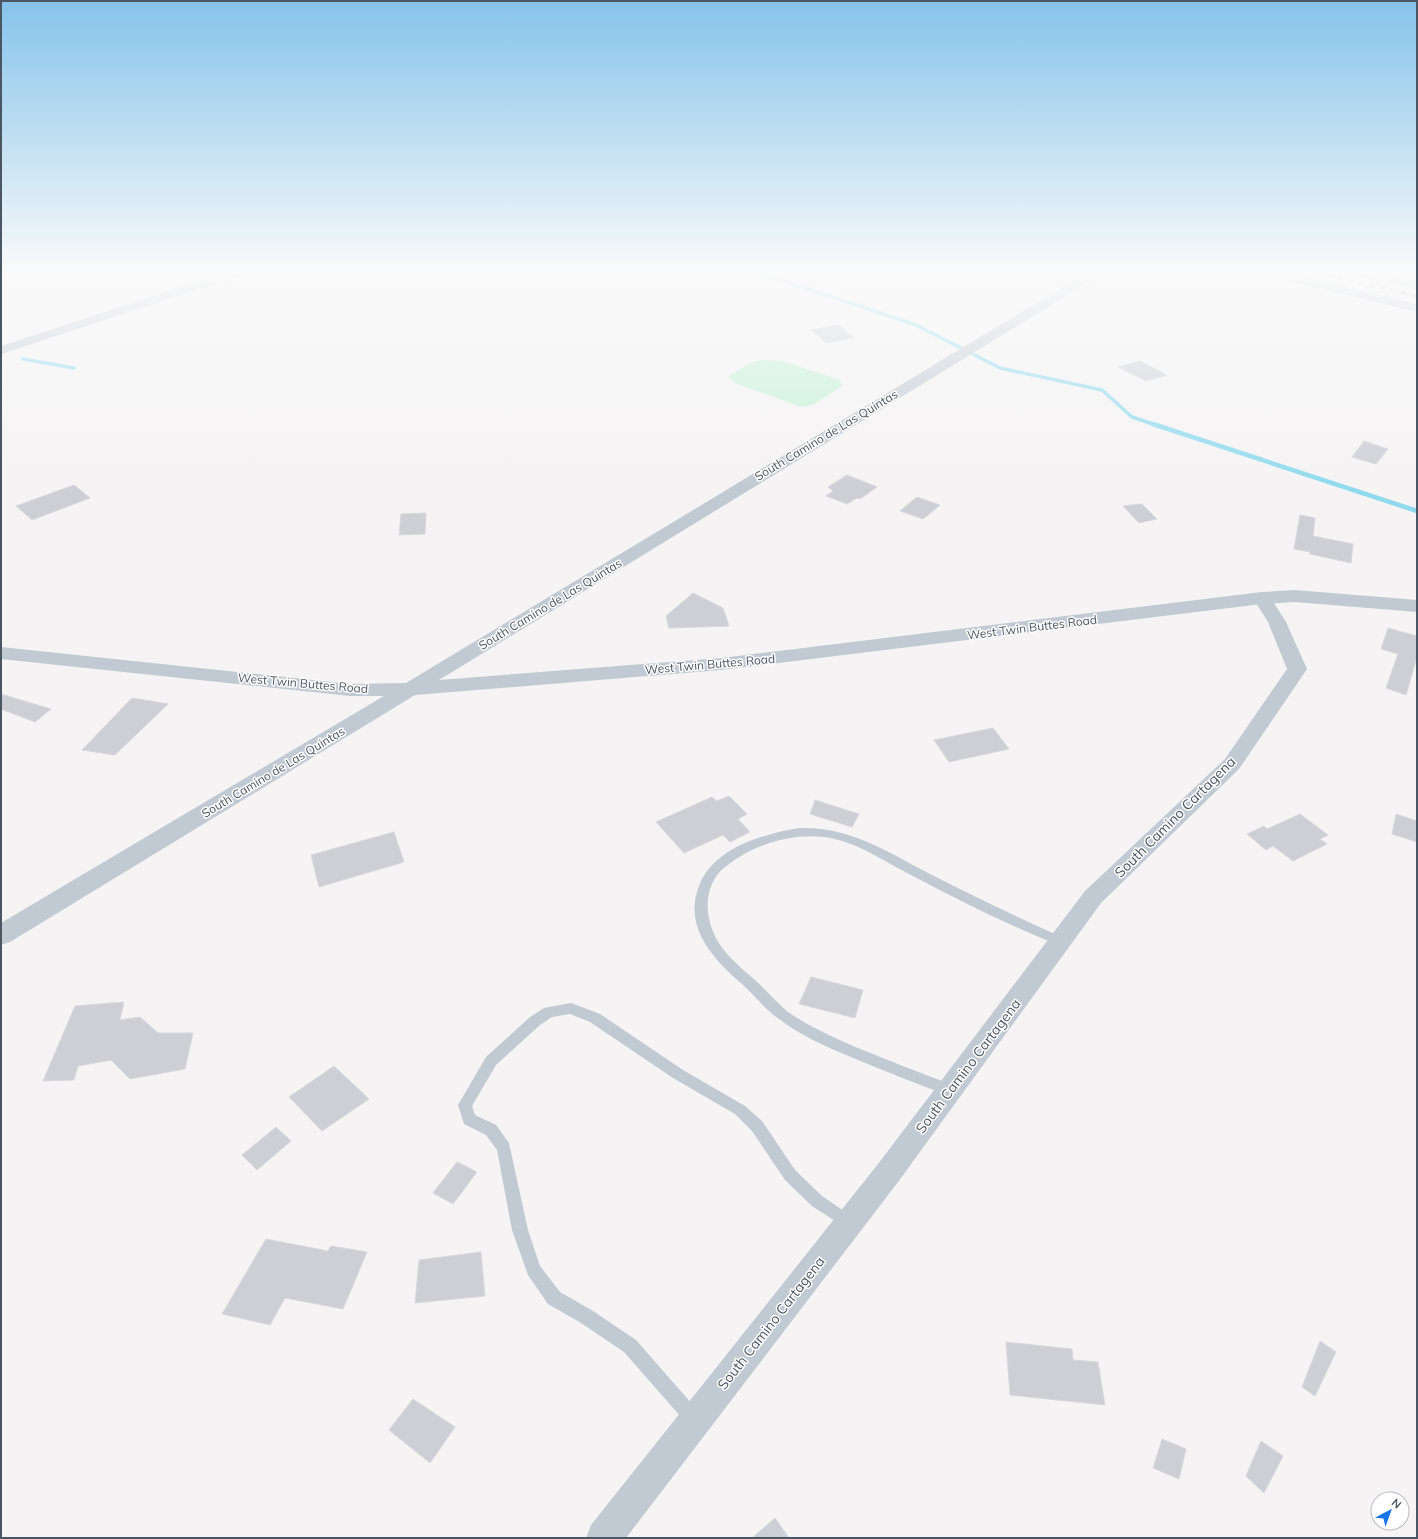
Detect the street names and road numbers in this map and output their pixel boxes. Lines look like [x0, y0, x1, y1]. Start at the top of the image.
street label: South Camino de Las Quintas [752, 386, 900, 484]
street label: South Camino de Las Quintas [476, 555, 624, 653]
street label: West Twin Buttes Road [966, 612, 1098, 642]
street label: West Twin Buttes Road [644, 651, 776, 677]
street label: West Twin Buttes Road [237, 670, 369, 696]
street label: South Camino de Las Quintas [199, 723, 347, 821]
street label: South Camino Cartagena [1111, 753, 1239, 881]
street label: South Camino Cartagena [911, 995, 1025, 1137]
street label: South Camino Cartagena [713, 1253, 829, 1393]

